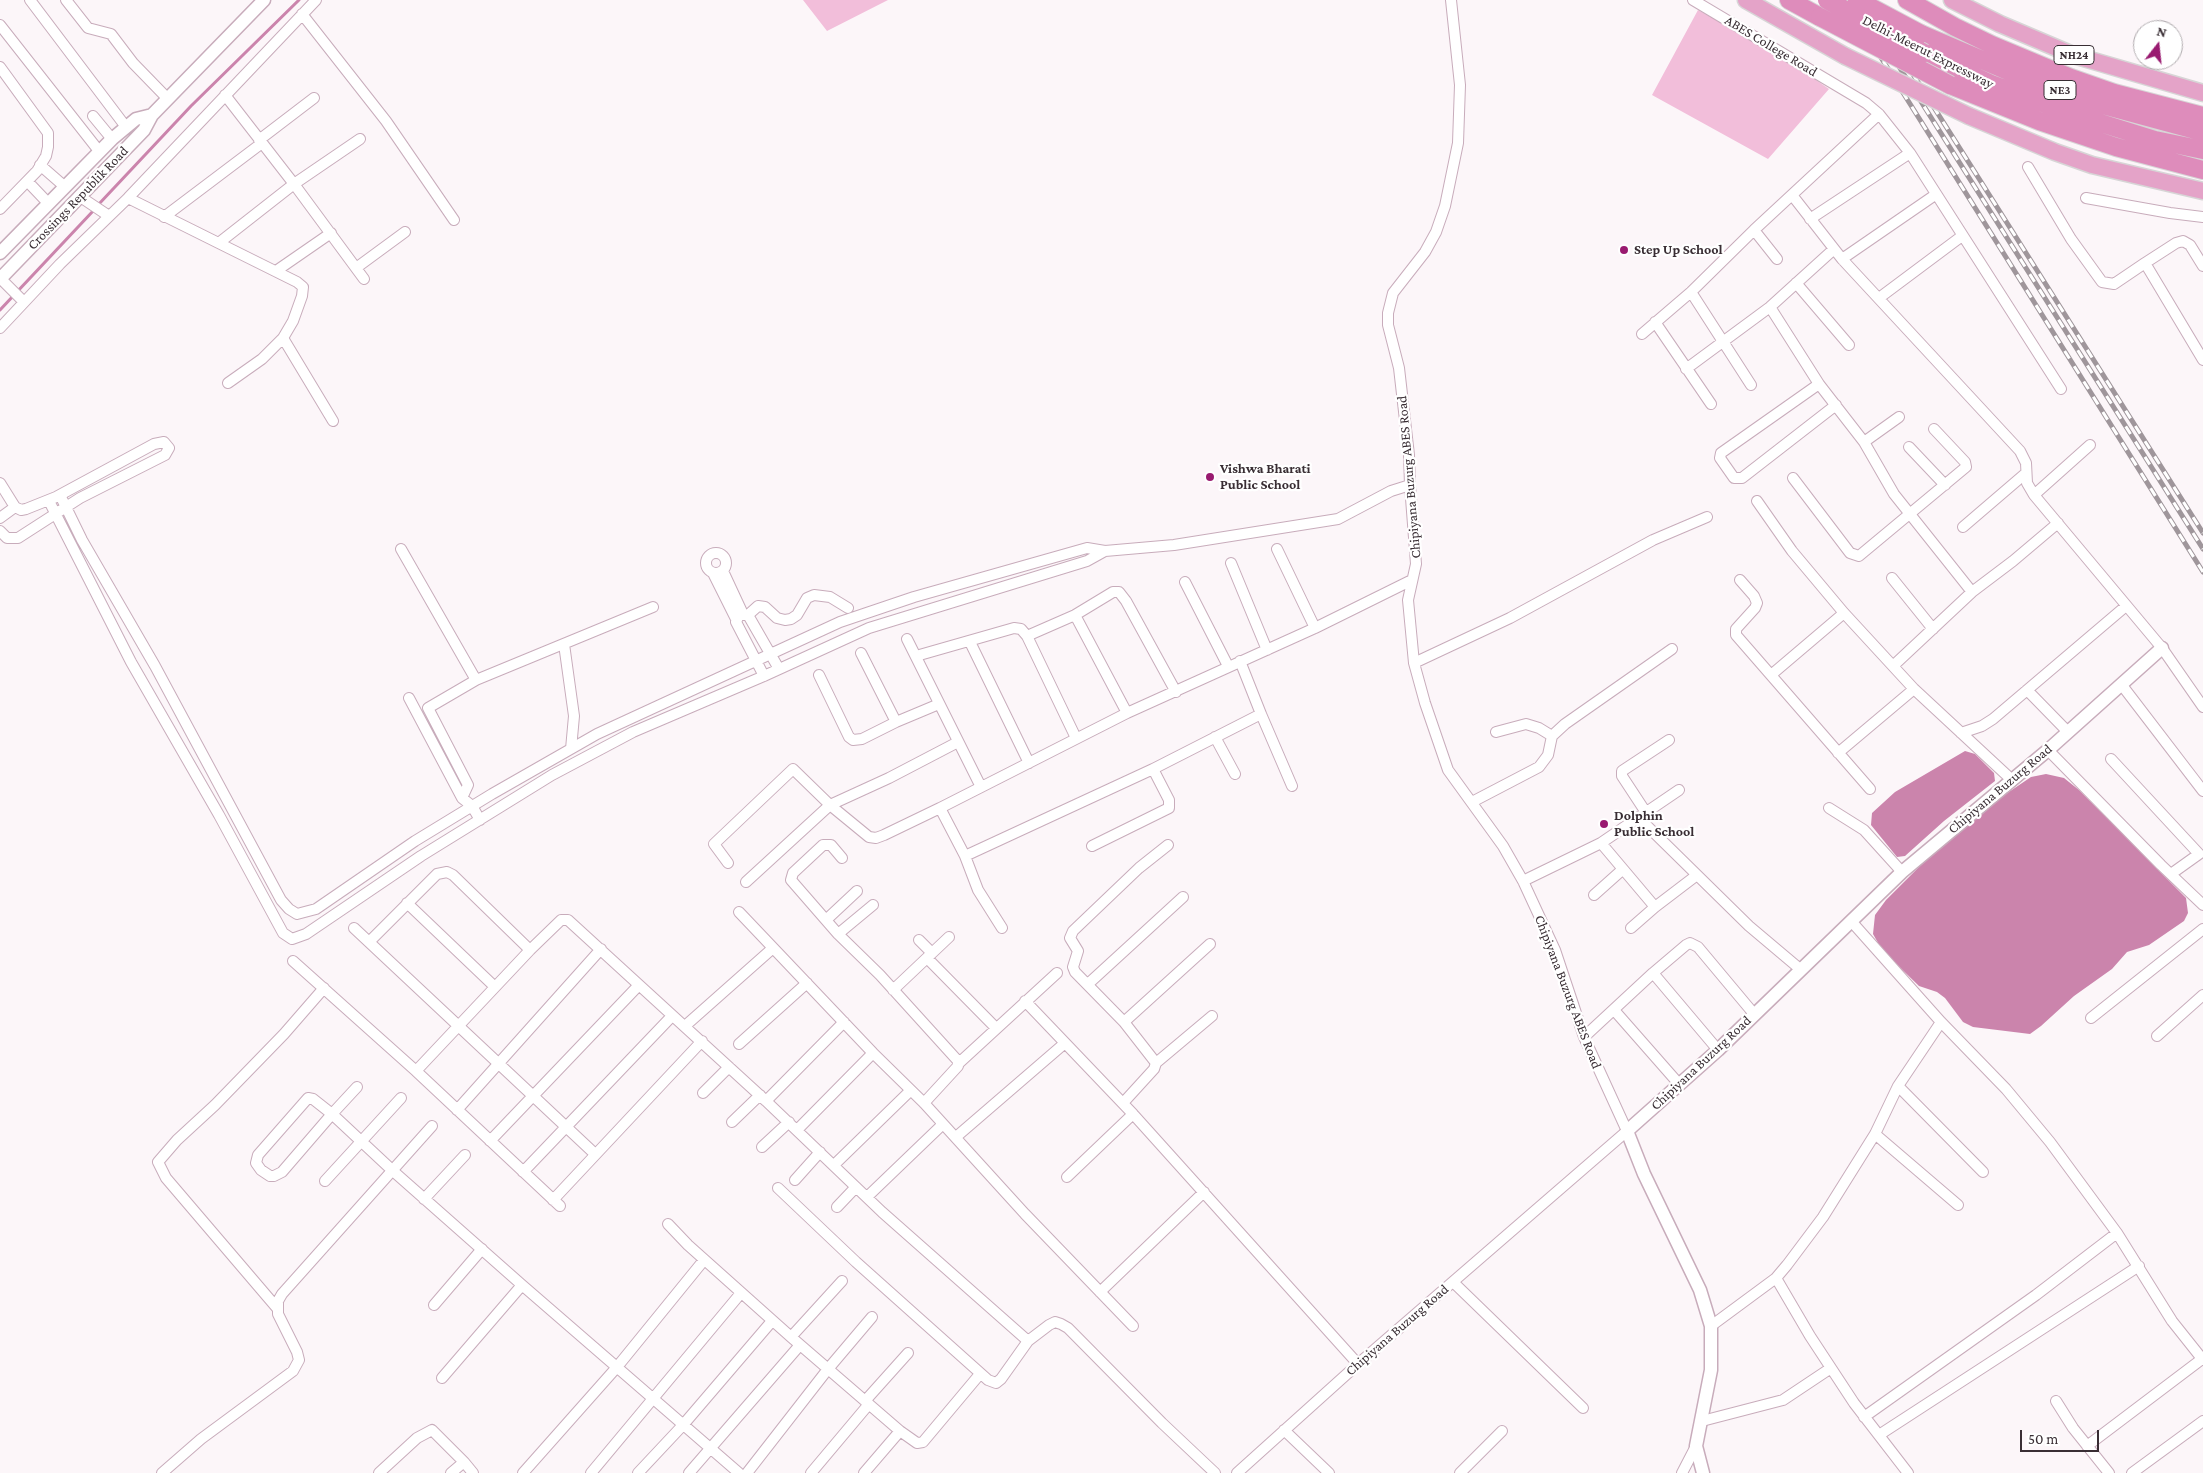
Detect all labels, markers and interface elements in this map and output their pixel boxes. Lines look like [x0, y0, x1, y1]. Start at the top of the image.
street label: ABES College Road [1722, 12, 1820, 80]
street label: Delhi-Meerut Expressway [1860, 12, 1996, 92]
north arrow [2133, 20, 2183, 70]
text: N [2155, 23, 2169, 41]
road number: NH24 [2054, 46, 2094, 64]
road number: NE3 [2044, 80, 2076, 100]
street label: Crossings Republik Road [24, 143, 132, 253]
place label: Step Up School [1634, 242, 1723, 258]
marker: Step Up School [1618, 244, 1630, 256]
street label: Chipiyana Buzurg ABES Road [1394, 395, 1424, 559]
place label: Vishwa Bharati Public School [1220, 461, 1311, 494]
marker: Vishwa Bharati Public School [1204, 471, 1216, 483]
street label: Chipiyana Buzurg Road [1944, 741, 2056, 837]
place label: Dolphin Public School [1614, 808, 1694, 840]
marker: Dolphin Public School [1598, 818, 1610, 830]
street label: Chipiyana Buzurg ABES Road [1531, 913, 1605, 1071]
street label: Chipiyana Buzurg Road [1647, 1012, 1755, 1114]
street label: Chipiyana Buzurg Road [1342, 1281, 1452, 1379]
scale bar [2023, 1420, 2102, 1452]
text: 50 m [2028, 1431, 2058, 1447]

